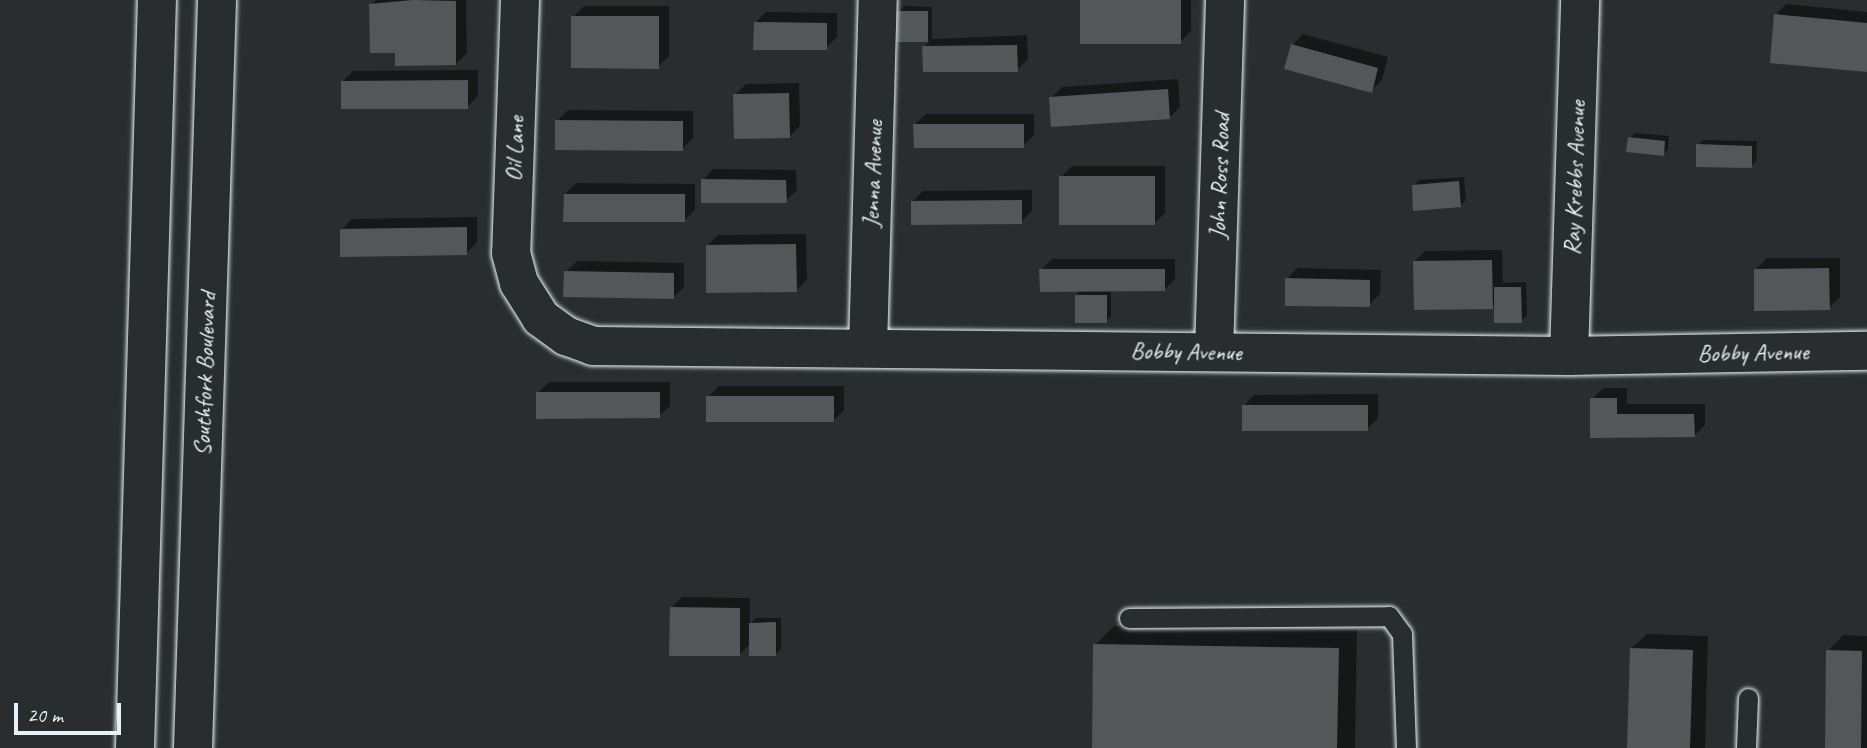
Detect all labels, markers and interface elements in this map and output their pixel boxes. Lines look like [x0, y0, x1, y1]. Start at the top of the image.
street label: Ray Krebbs Avenue [1558, 100, 1592, 256]
street label: John Ross Road [1203, 112, 1237, 240]
street label: Oil Lane [499, 115, 531, 183]
street label: Jenna Avenue [857, 120, 889, 228]
street label: Southfork Boulevard [188, 291, 222, 457]
street label: Bobby Avenue [1130, 337, 1242, 367]
street label: Bobby Avenue [1697, 338, 1809, 368]
scale bar [18, 688, 124, 732]
text: 20 m [27, 702, 63, 728]

